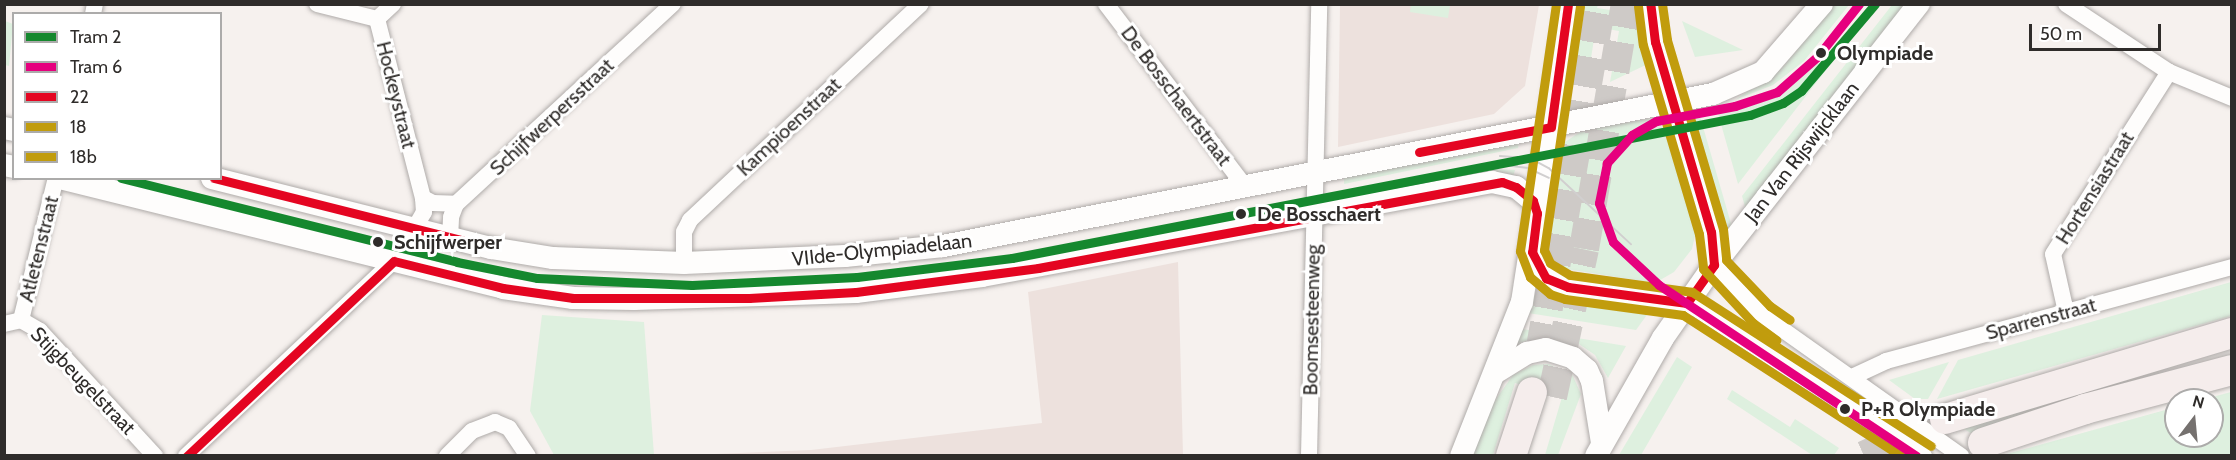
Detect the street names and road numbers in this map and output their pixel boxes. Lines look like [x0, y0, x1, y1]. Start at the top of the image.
street label: De Bosschaertstraat [1116, 22, 1236, 170]
street label: Hockeystraat [371, 39, 421, 151]
street label: Schijfwerpersstraat [485, 53, 619, 181]
street label: Kampioenstraat [732, 73, 846, 181]
street label: Jan Van Rijswijcklaan [1740, 77, 1864, 227]
street label: Hortensiastraat [2051, 127, 2139, 249]
street label: Atletenstraat [14, 194, 64, 304]
street label: VIIde-Olympiadelaan [791, 229, 973, 271]
street label: Boomsesteenweg [1299, 244, 1325, 396]
street label: Sparrenstraat [1983, 293, 2099, 345]
street label: Stijgbeugelstraat [26, 322, 140, 440]

